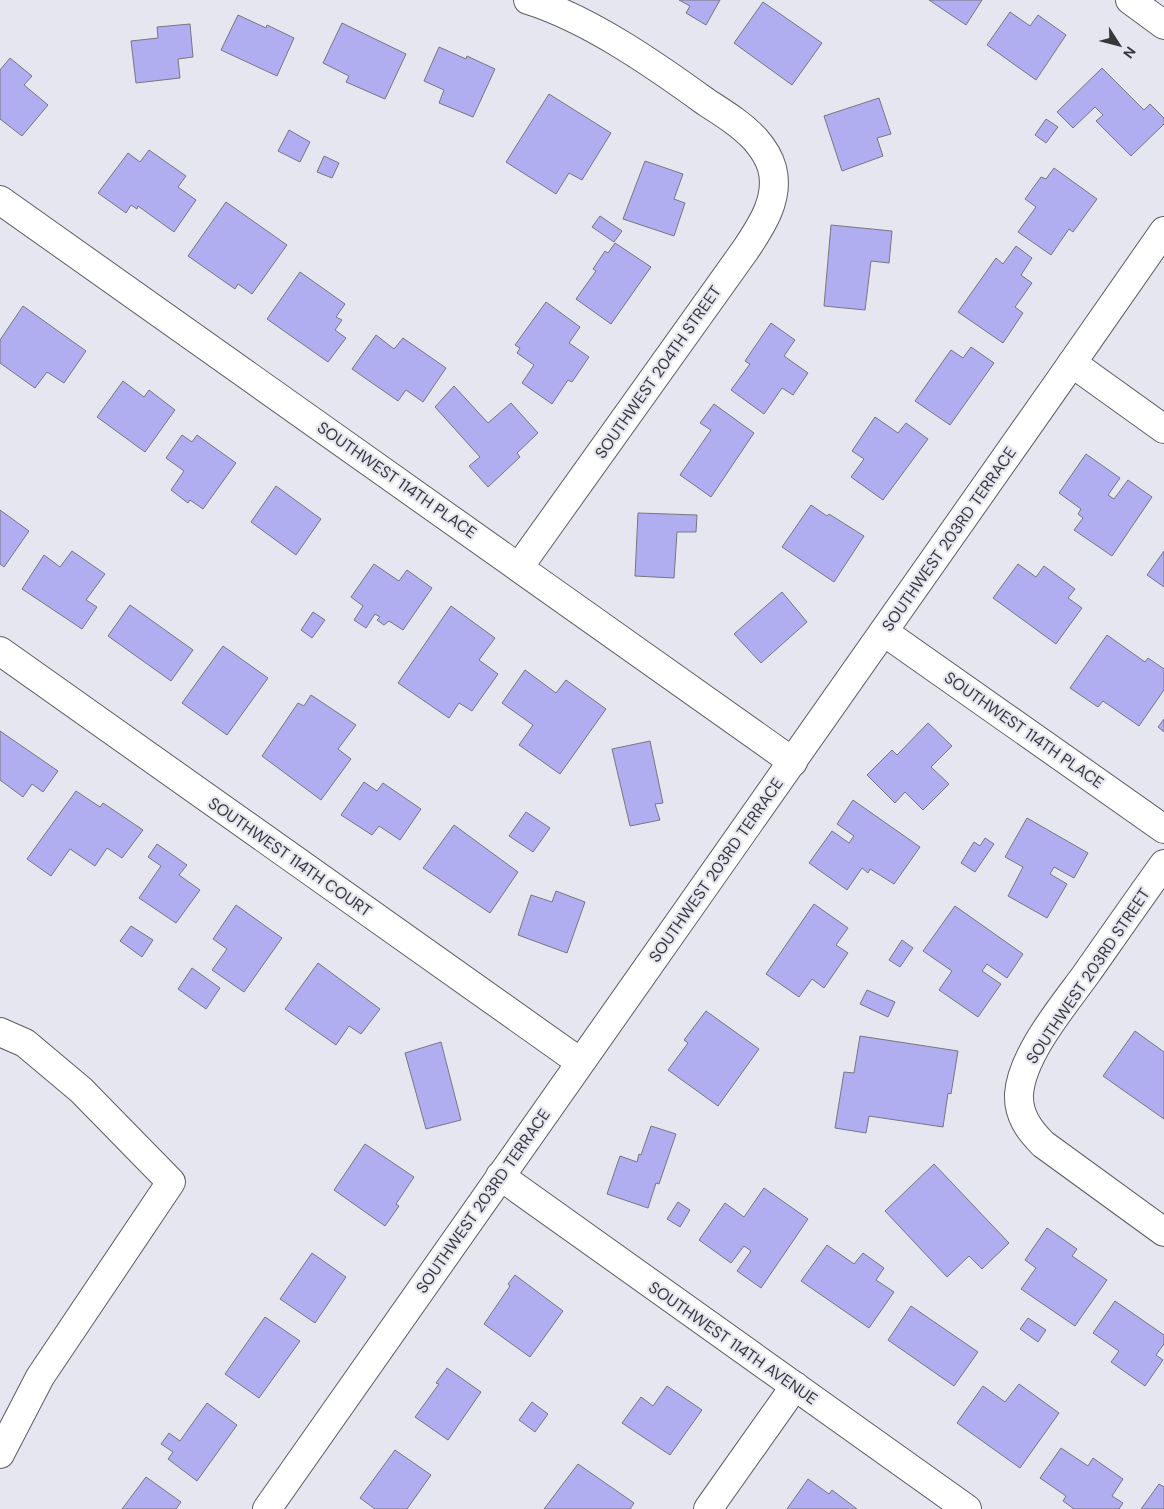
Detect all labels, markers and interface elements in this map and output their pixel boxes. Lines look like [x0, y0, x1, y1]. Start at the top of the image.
north arrow [1094, 20, 1144, 70]
text: N [1119, 43, 1140, 62]
street label: SOUTHWEST 204TH STREET [590, 281, 726, 463]
street label: SOUTHWEST 114TH PLACE [313, 417, 481, 543]
street label: SOUTHWEST 203RD TERRACE [877, 443, 1021, 635]
street label: SOUTHWEST 114TH PLACE [940, 667, 1108, 793]
street label: SOUTHWEST 203RD TERRACE [644, 774, 788, 966]
street label: SOUTHWEST 114TH COURT [204, 793, 376, 921]
street label: SOUTHWEST 203RD STREET [1021, 884, 1155, 1068]
street label: SOUTHWEST 203RD TERRACE [411, 1105, 555, 1297]
street label: SOUTHWEST 114TH AVENUE [644, 1277, 822, 1409]

